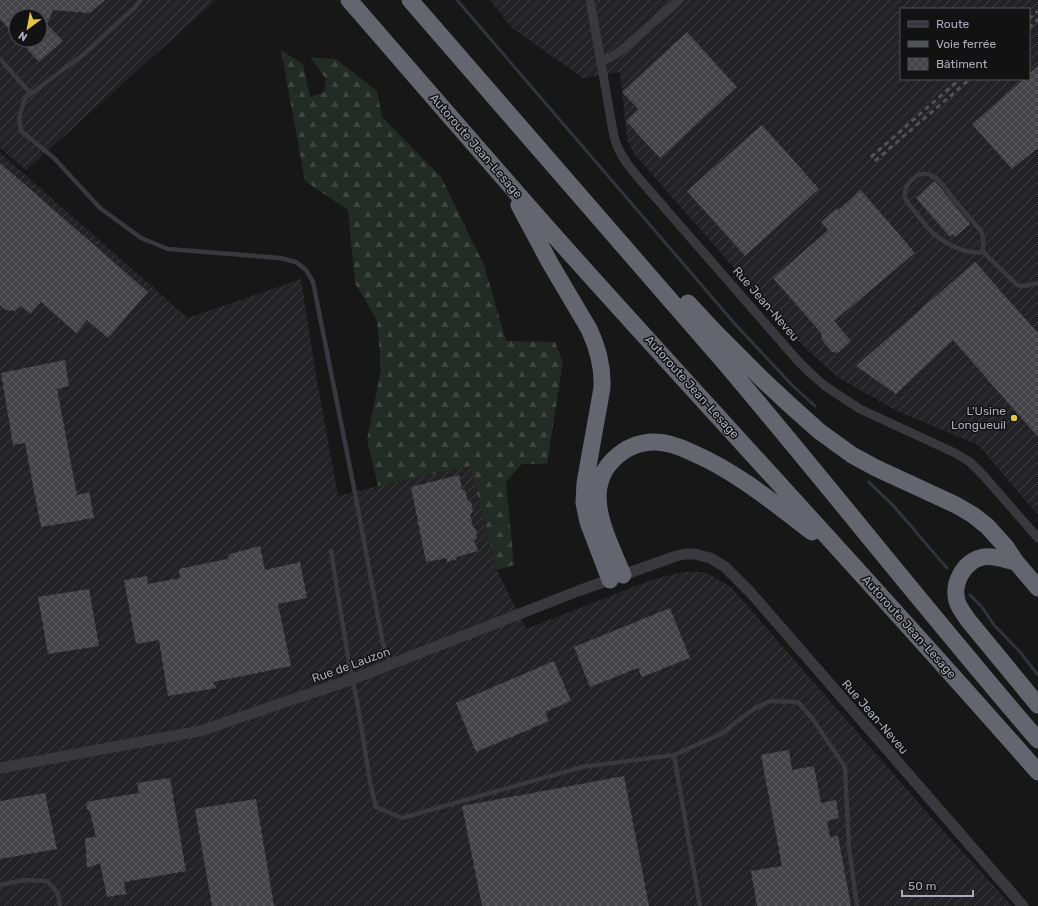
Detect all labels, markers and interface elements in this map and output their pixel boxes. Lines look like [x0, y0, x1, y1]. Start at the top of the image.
north arrow [8, 8, 48, 48]
legend [900, 8, 1030, 80]
text: Route [936, 17, 970, 31]
text: N [16, 28, 30, 44]
text: Voie ferrée [936, 37, 996, 51]
text: Bâtiment [936, 57, 988, 71]
street label: Autoroute Jean-Lesage [427, 91, 525, 201]
street label: Rue Jean-Neveu [730, 264, 802, 344]
street label: Autoroute Jean-Lesage [642, 333, 742, 442]
place label: L'Usine Longueuil [951, 404, 1006, 432]
marker: L'Usine Longueuil [1009, 413, 1019, 423]
street label: Autoroute Jean-Lesage [859, 573, 959, 682]
street label: Rue de Lauzon [310, 644, 392, 686]
street label: Rue Jean-Neveu [839, 677, 911, 757]
scale bar [902, 872, 973, 898]
text: 50 m [908, 879, 936, 893]

